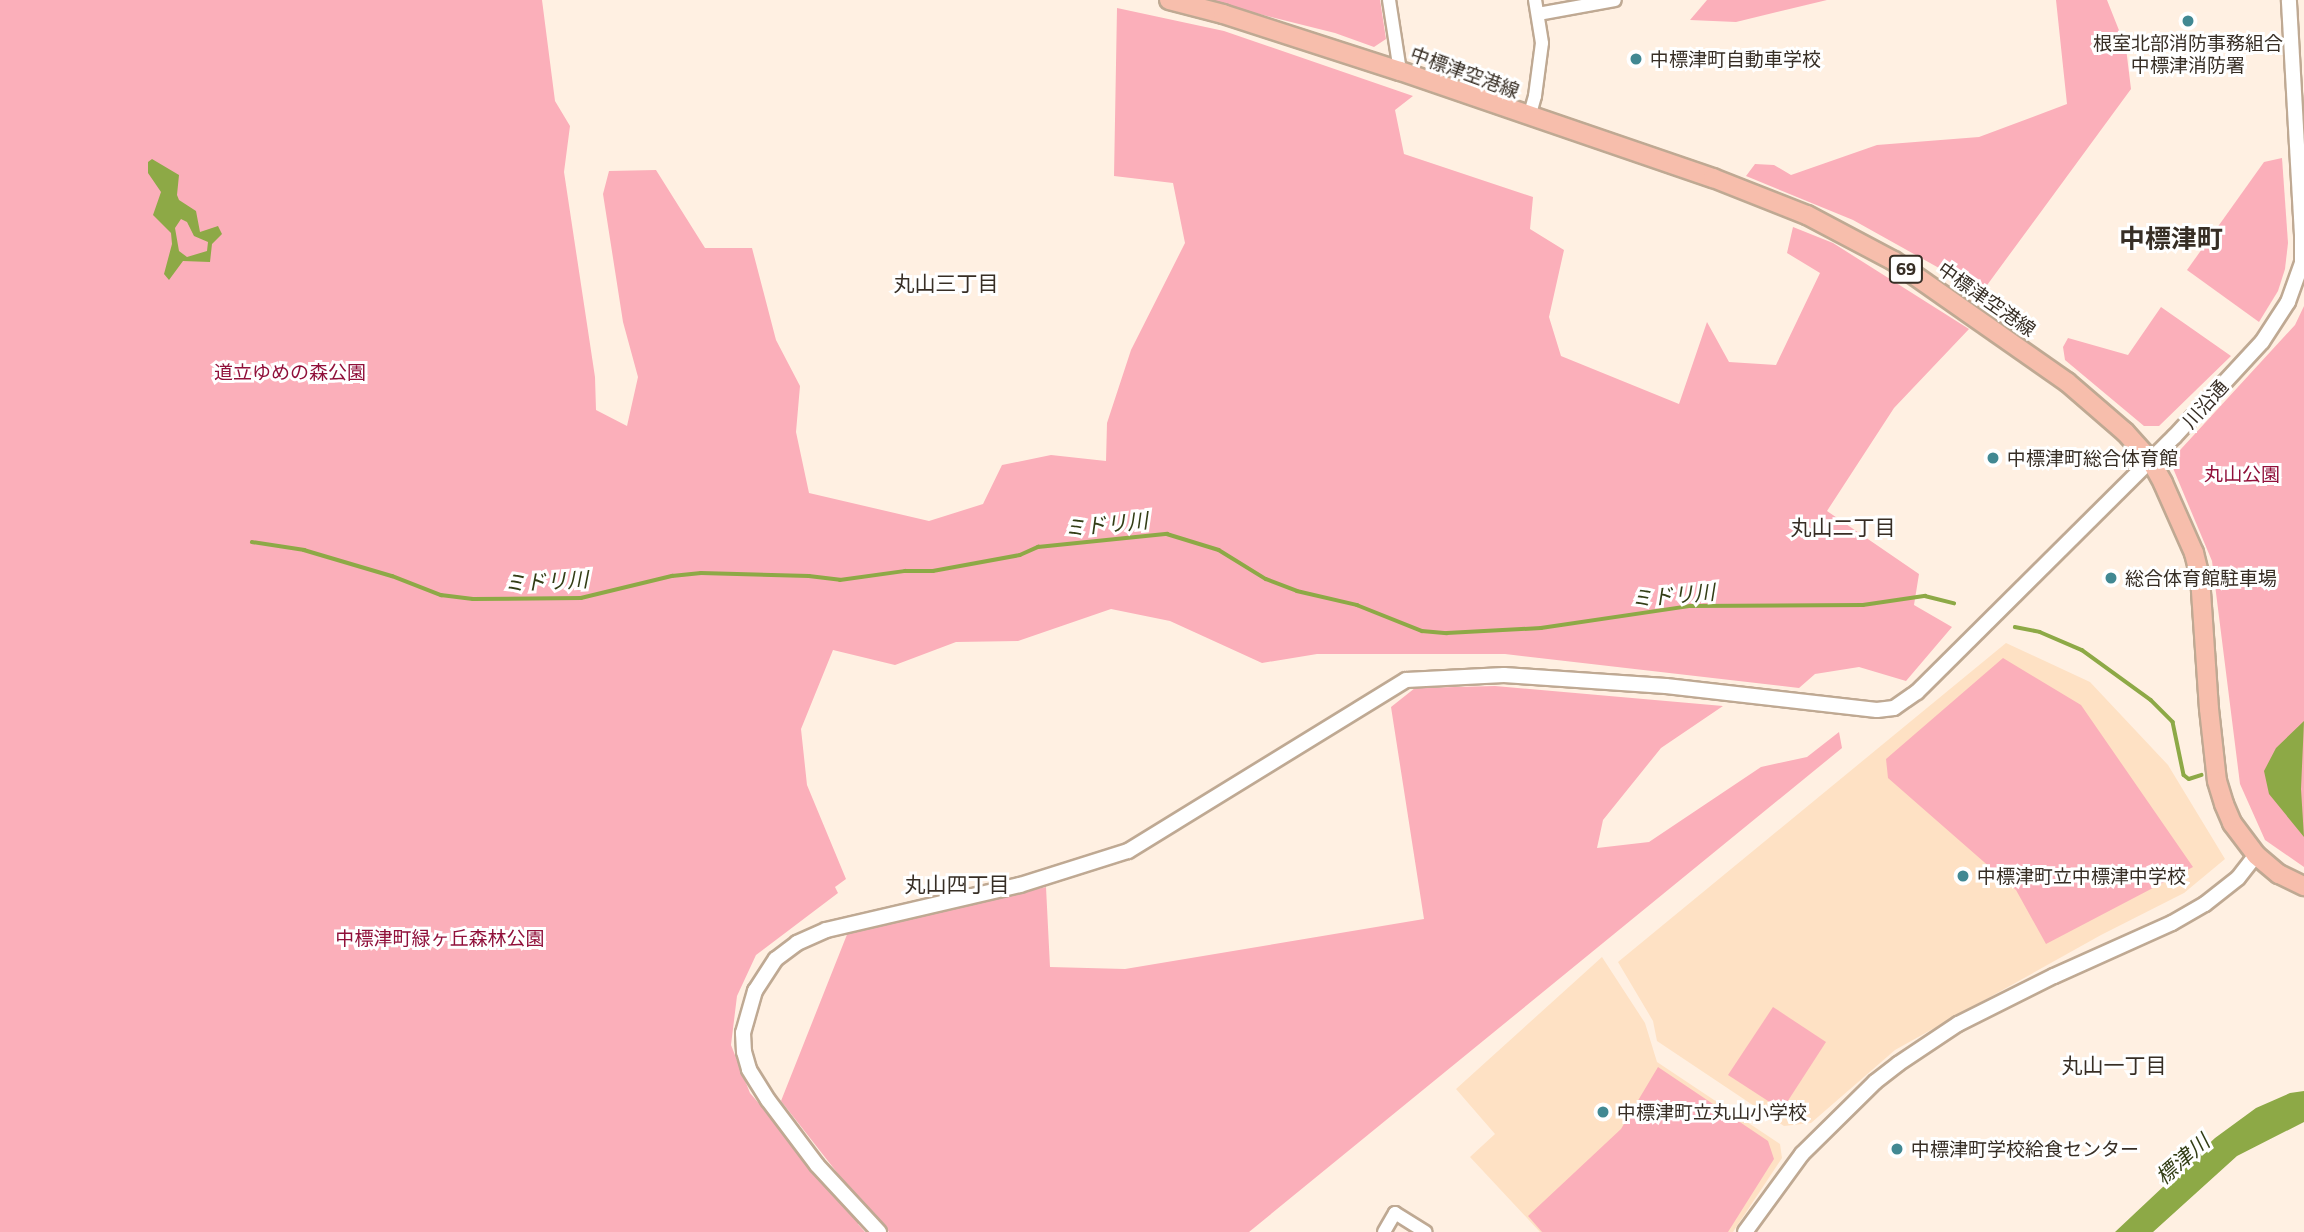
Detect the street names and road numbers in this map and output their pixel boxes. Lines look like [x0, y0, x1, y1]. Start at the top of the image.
street label: 中標津空港線 [1408, 42, 1522, 102]
road number: 69 [1888, 255, 1924, 284]
street label: 中標津空港線 [1934, 257, 2040, 341]
street label: 川沿通 [2177, 375, 2233, 433]

